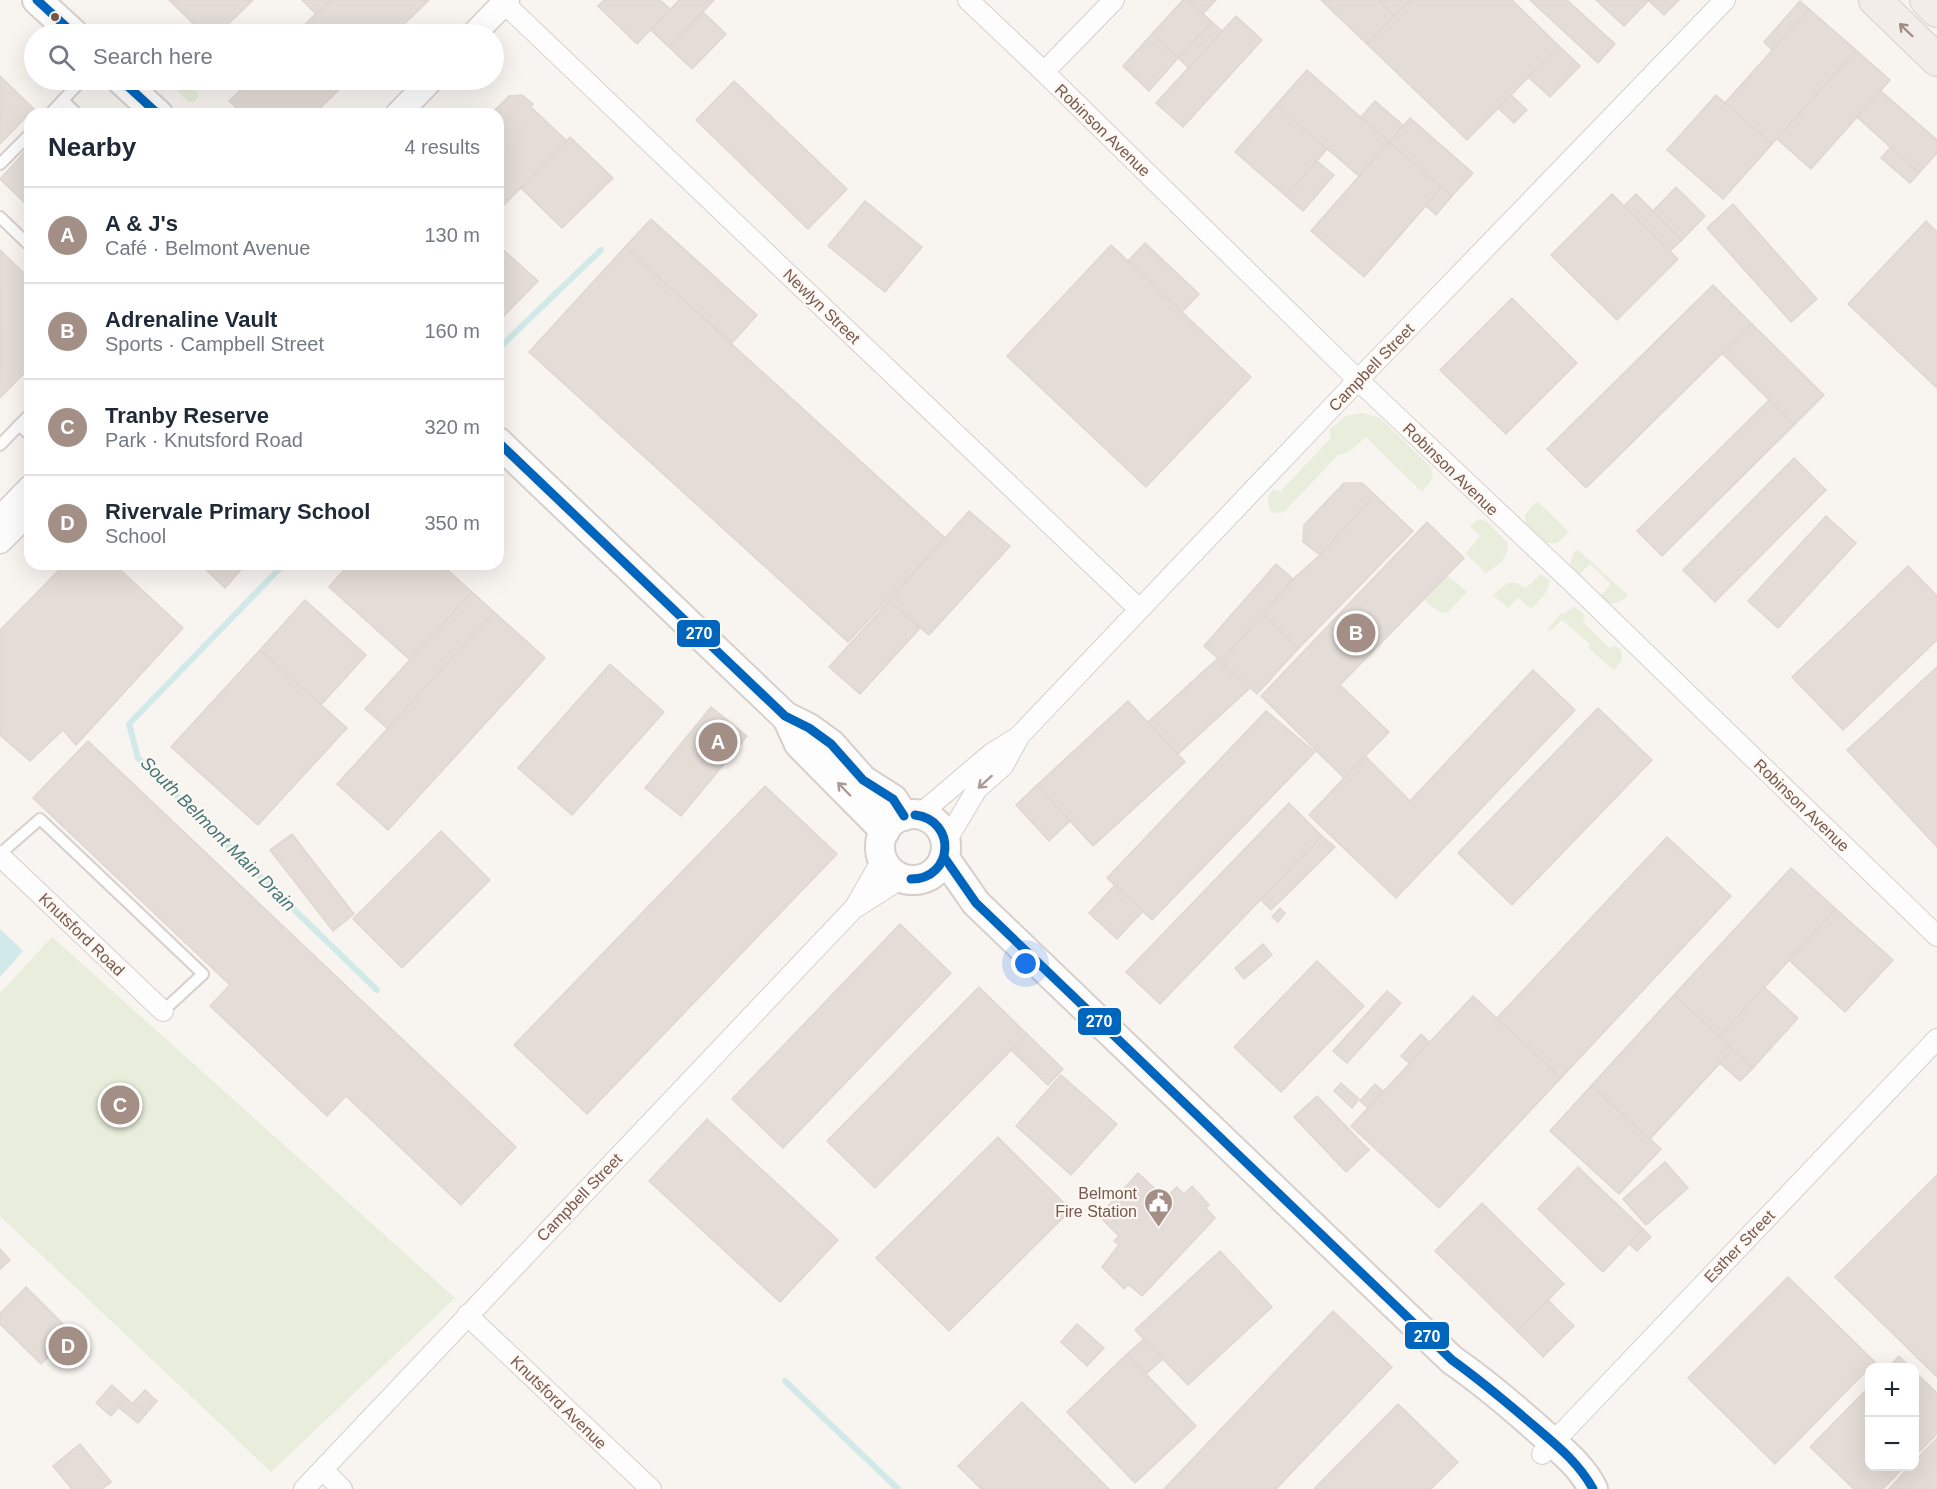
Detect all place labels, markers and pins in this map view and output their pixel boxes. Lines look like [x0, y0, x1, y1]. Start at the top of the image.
unlabelled marker [49, 11, 61, 23]
pin: B [1336, 610, 1376, 656]
pin: A [698, 720, 738, 764]
pin: C [100, 1082, 140, 1128]
place label: Belmont Fire Station [1055, 1185, 1138, 1220]
public building icon: Belmont Fire Station [1142, 1186, 1174, 1228]
pin: D [48, 1324, 88, 1368]

